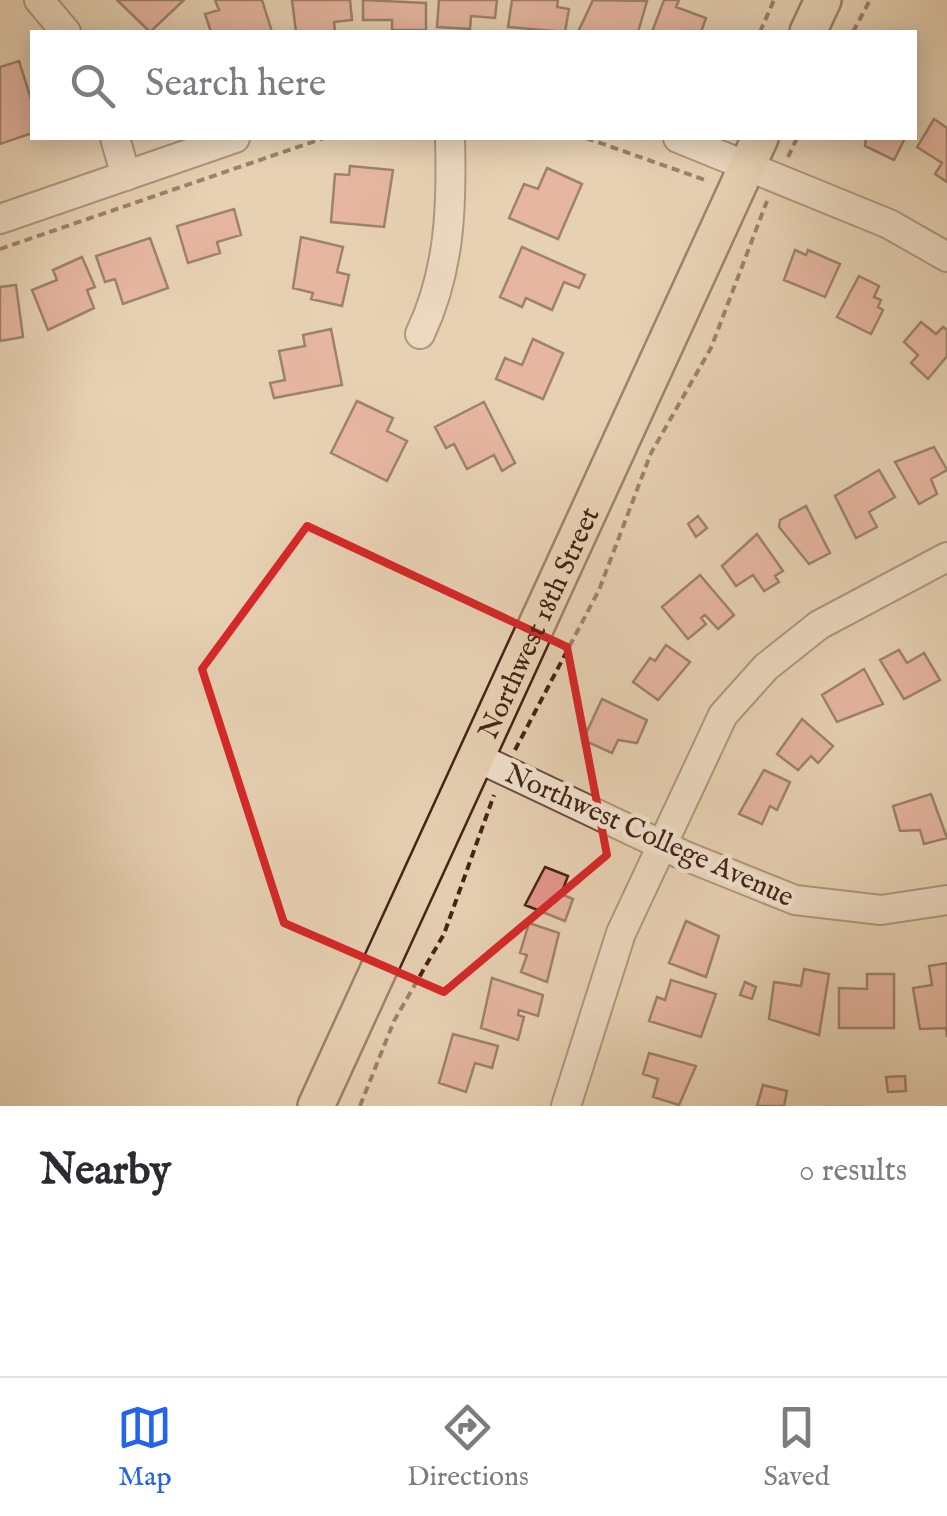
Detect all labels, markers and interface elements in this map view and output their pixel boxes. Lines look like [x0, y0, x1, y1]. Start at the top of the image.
search box [30, 30, 917, 140]
icon: search [65, 58, 120, 113]
text: Search here [145, 61, 326, 109]
street label: Northwest 18th Street [472, 502, 609, 745]
street label: Northwest College Avenue [499, 757, 799, 916]
text: Nearby [40, 1145, 171, 1198]
text: 0 results [799, 1151, 907, 1192]
tab: Map [117, 1400, 172, 1495]
tab: Directions [407, 1400, 529, 1495]
tab: Saved [763, 1400, 830, 1495]

